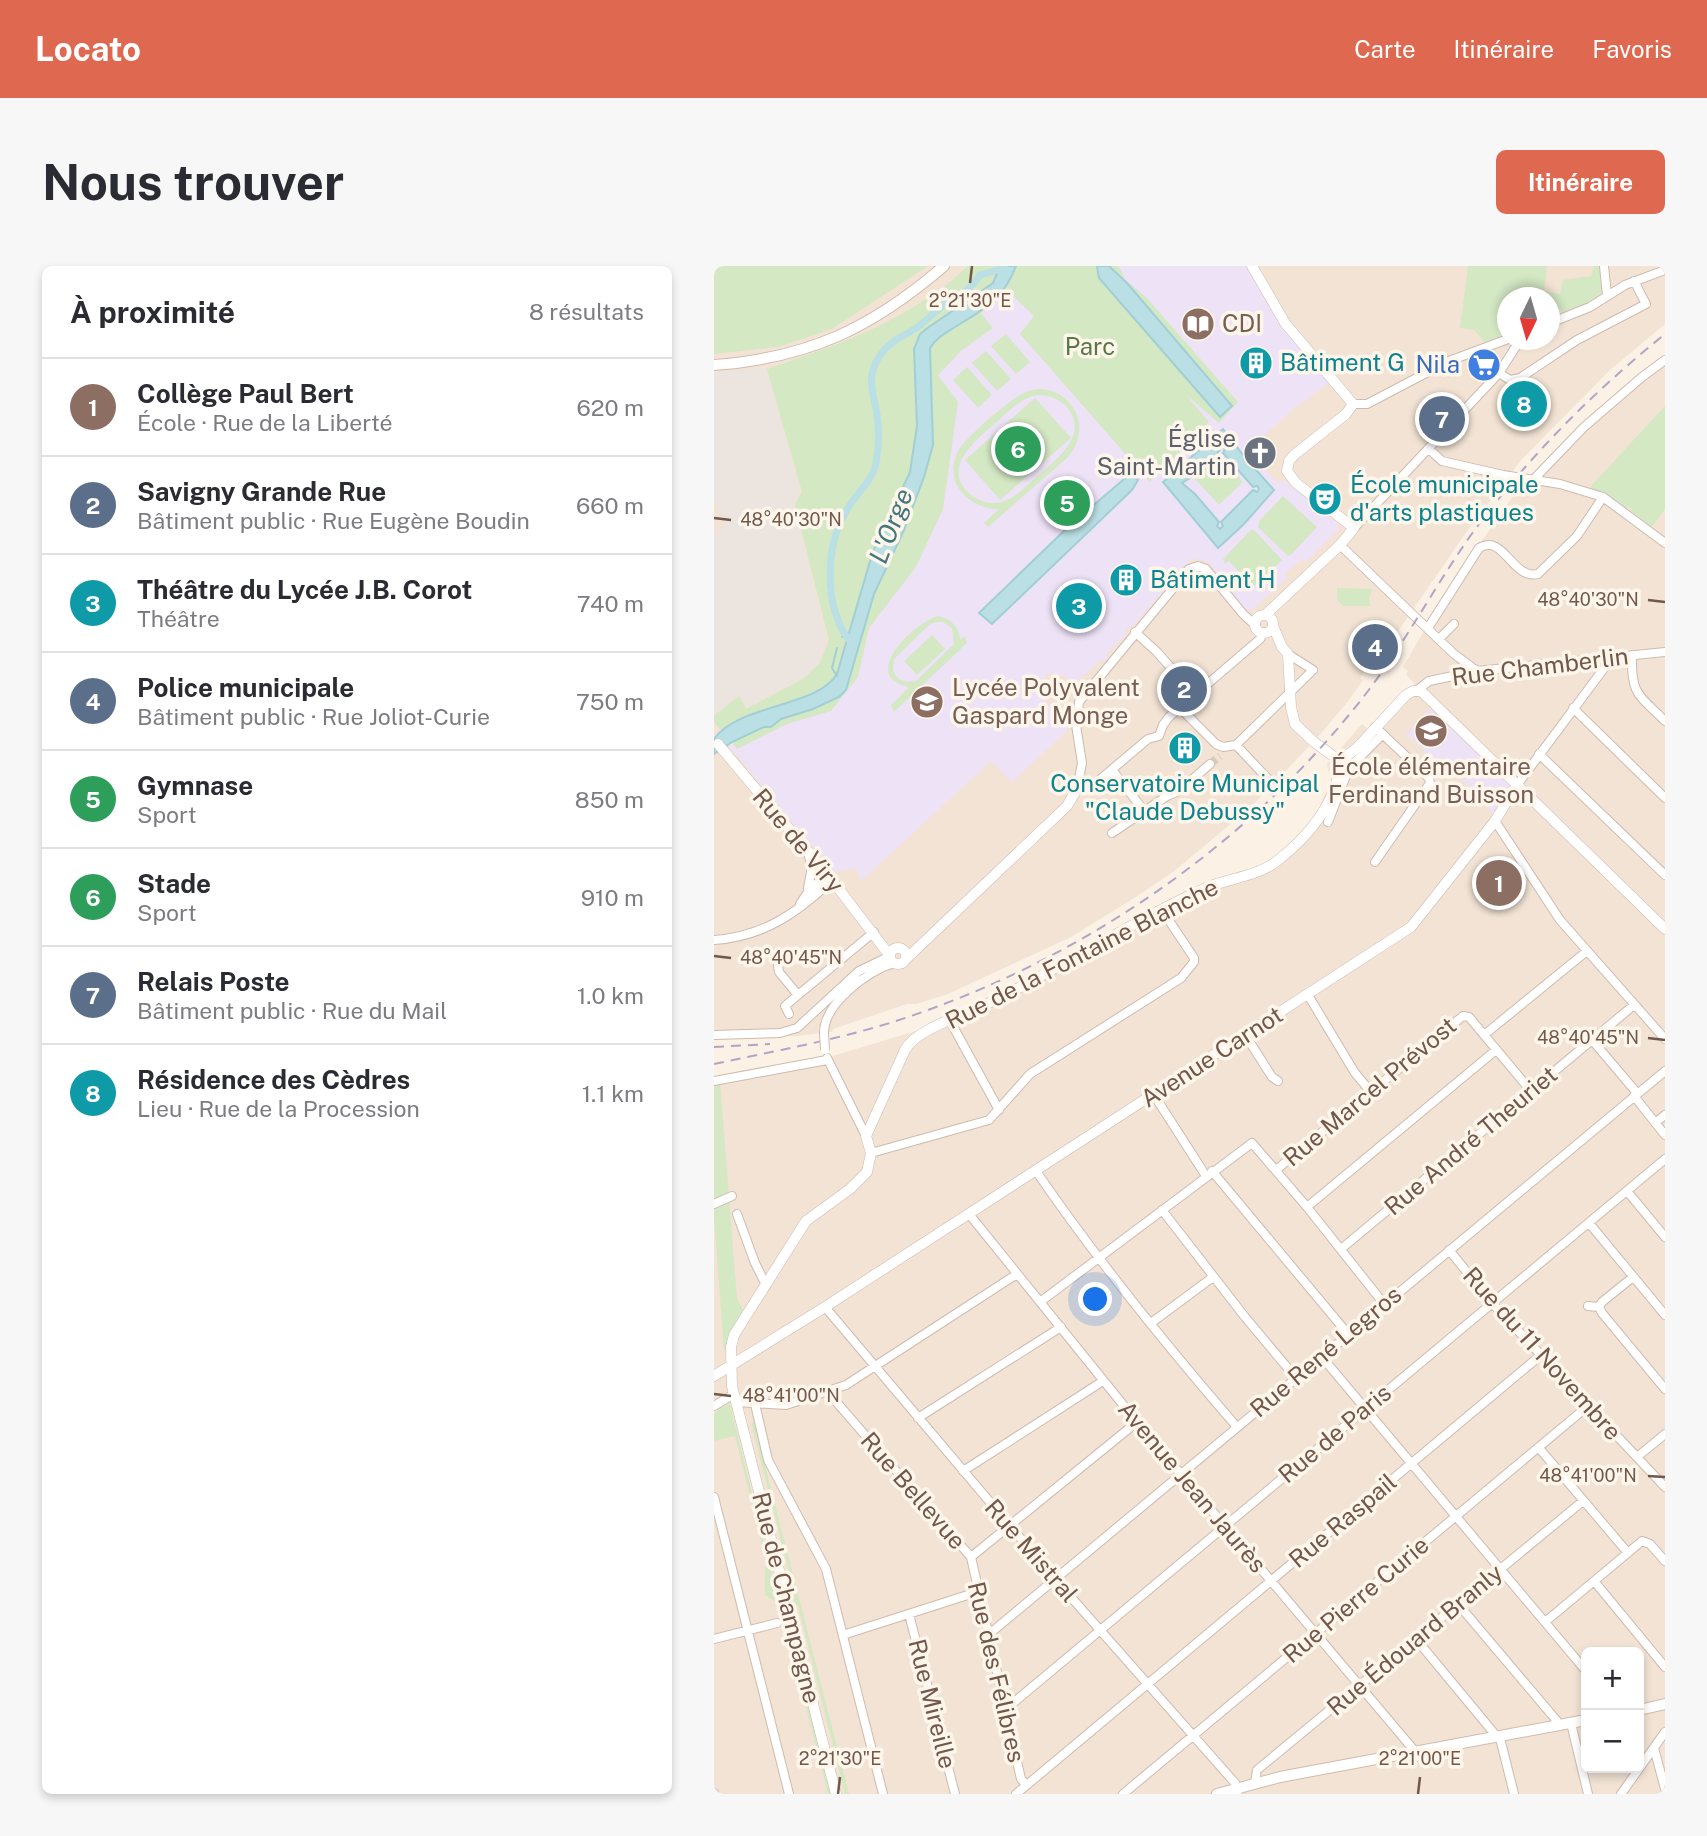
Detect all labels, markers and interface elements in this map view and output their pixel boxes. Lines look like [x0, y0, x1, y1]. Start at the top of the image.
text: Locato [35, 30, 141, 68]
text: Carte [1354, 35, 1416, 63]
text: Itinéraire [1454, 35, 1554, 63]
text: Favoris [1592, 35, 1672, 63]
button: Itinéraire [1496, 150, 1665, 214]
text: Nous trouver [42, 153, 344, 211]
north arrow [1497, 287, 1560, 350]
text: 2°21'30"E [929, 290, 1011, 311]
text: À proximité [70, 294, 235, 330]
text: 8 résultats [529, 298, 644, 325]
library icon: CDI [1179, 305, 1217, 343]
place label: CDI [1222, 309, 1262, 337]
park label: Parc [1065, 332, 1115, 360]
building icon: Bâtiment G [1237, 344, 1275, 382]
supermarket icon: Nila [1465, 346, 1503, 384]
place label: Bâtiment G [1280, 348, 1405, 376]
place label: Nila [1415, 350, 1460, 378]
text: Collège Paul Bert [137, 378, 354, 409]
pin: 8 [1501, 378, 1547, 430]
pin: 7 [1419, 393, 1465, 445]
text: 1 [88, 394, 98, 421]
text: 620 m [576, 394, 644, 421]
text: École · Rue de la Liberté [137, 409, 393, 436]
pin: 6 [995, 423, 1041, 475]
place label: Église Saint-Martin [1097, 424, 1236, 480]
church icon: Église Saint-Martin [1241, 434, 1279, 472]
place label: École municipale d'arts plastiques [1350, 470, 1539, 526]
text: Savigny Grande Rue [137, 476, 386, 507]
pin: 5 [1044, 477, 1090, 529]
theatre icon: École municipale d'arts plastiques [1306, 480, 1344, 518]
water label: L'Orge [862, 484, 919, 568]
text: 2 [86, 492, 100, 519]
text: 660 m [576, 492, 644, 519]
text: Bâtiment public · Rue Eugène Boudin [137, 507, 530, 534]
text: 48°40'30"N [740, 509, 842, 530]
building icon: Bâtiment H [1107, 561, 1145, 599]
place label: Bâtiment H [1150, 565, 1276, 593]
text: Théâtre du Lycée J.B. Corot [137, 574, 472, 605]
pin: 3 [1056, 580, 1102, 632]
text: 48°40'30"N [1537, 589, 1639, 610]
text: 3 [85, 590, 101, 617]
text: 740 m [577, 590, 644, 617]
text: Théâtre [137, 605, 220, 632]
pin: 4 [1352, 621, 1398, 673]
street label: Rue Chamberlin [1450, 641, 1630, 691]
pin: 2 [1161, 663, 1207, 715]
text: Police municipale [137, 672, 354, 703]
place label: Lycée Polyvalent Gaspard Monge [952, 673, 1140, 729]
school or university icon: Lycée Polyvalent Gaspard Monge [908, 683, 946, 721]
text: 4 [85, 688, 101, 715]
text: 750 m [576, 688, 644, 715]
text: Bâtiment public · Rue Joliot-Curie [137, 703, 490, 730]
school or university icon: École élémentaire Ferdinand Buisson [1412, 712, 1450, 750]
building icon: Conservatoire Municipal "Claude Debussy" [1166, 729, 1204, 767]
place label: École élémentaire Ferdinand Buisson [1328, 752, 1534, 808]
place label: Conservatoire Municipal "Claude Debussy" [1050, 769, 1320, 825]
text: Gymnase [137, 770, 253, 801]
street label: Rue de Viry [747, 783, 850, 898]
text: 5 [85, 786, 101, 813]
text: 850 m [575, 786, 644, 813]
text: Sport [137, 801, 197, 828]
pin: 1 [1476, 857, 1522, 909]
text: Stade [137, 868, 211, 899]
street label: Rue de la Fontaine Blanche [941, 872, 1222, 1034]
text: 6 [85, 884, 101, 911]
text: 910 m [581, 884, 644, 911]
text: Sport [137, 899, 197, 926]
text: 48°40'45"N [740, 947, 842, 968]
text: Relais Poste [137, 966, 290, 997]
text: 7 [86, 982, 100, 1009]
text: 1.0 km [577, 982, 644, 1009]
text: Bâtiment public · Rue du Mail [137, 997, 447, 1024]
street label: Avenue Carnot [1135, 1000, 1288, 1112]
street label: Rue Marcel Prévost [1277, 1011, 1461, 1172]
text: 48°40'45"N [1537, 1027, 1639, 1048]
street label: Rue André Theuriet [1378, 1060, 1562, 1221]
text: Résidence des Cèdres [137, 1064, 410, 1095]
text: 8 [85, 1080, 101, 1107]
text: 1.1 km [582, 1080, 644, 1107]
text: Lieu · Rue de la Procession [137, 1095, 420, 1122]
street label: Rue du 11 Novembre [1458, 1261, 1628, 1446]
street label: Rue René Legros [1244, 1280, 1407, 1423]
your location [1078, 1282, 1112, 1316]
street label: Rue de Paris [1272, 1378, 1396, 1488]
text: 48°41'00"N [742, 1385, 840, 1406]
street label: Avenue Jean Jaurès [1113, 1395, 1273, 1578]
street label: Rue Bellevue [855, 1426, 972, 1554]
text: 48°41'00"N [1539, 1465, 1637, 1486]
street label: Rue Raspail [1283, 1467, 1402, 1573]
street label: Rue de Champagne [747, 1489, 827, 1706]
street label: Rue Mistral [979, 1493, 1084, 1608]
street label: Rue Pierre Curie [1277, 1530, 1434, 1668]
street label: Rue Édouard Branly [1321, 1558, 1508, 1721]
street label: Rue des Félibres [963, 1579, 1031, 1765]
street label: Rue Mireille [903, 1636, 963, 1772]
map controls [1581, 1647, 1644, 1773]
button: + [1581, 1647, 1644, 1710]
button: − [1581, 1710, 1644, 1773]
text: 2°21'30"E [799, 1748, 881, 1769]
text: 2°21'00"E [1379, 1748, 1461, 1769]

